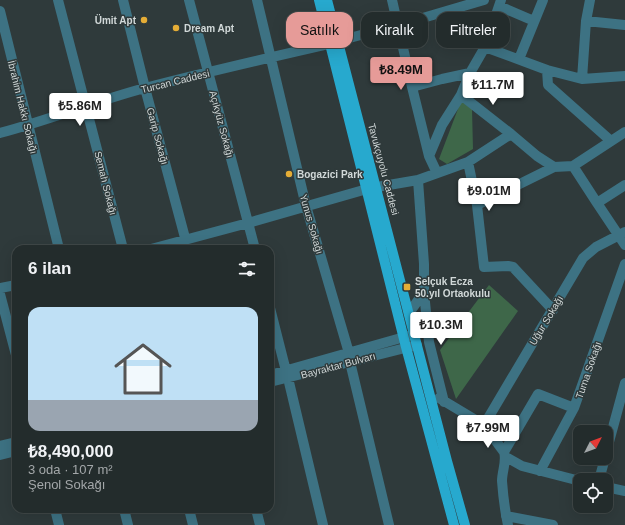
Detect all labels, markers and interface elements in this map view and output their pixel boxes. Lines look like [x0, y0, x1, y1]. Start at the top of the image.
chip: Satılık [286, 12, 353, 48]
chip: Kiralık [361, 12, 428, 48]
chip: Filtreler [436, 12, 510, 48]
place label: Ümit Apt [95, 14, 137, 26]
marker: Ümit Apt [139, 15, 149, 25]
marker: Dream Apt [171, 23, 181, 33]
place label: Dream Apt [184, 23, 235, 34]
pin: ₺8.49M [368, 57, 434, 91]
street label: İbrahim Hakkı Sokağı [6, 59, 40, 155]
text: ₺8.49M [379, 62, 423, 77]
street label: Turcan Caddesi [140, 68, 211, 95]
pin: ₺11.7M [460, 72, 526, 106]
text: ₺11.7M [472, 77, 514, 92]
street label: Açıkyüz Sokağı [207, 89, 236, 159]
pin: ₺5.86M [47, 93, 113, 127]
text: ₺5.86M [58, 98, 102, 113]
street label: Garip Sokağı [145, 107, 170, 166]
street label: Tavukçuyolu Caddesi [366, 122, 401, 216]
street label: Semah Sokağı [92, 150, 119, 216]
marker: Bogazici Park [284, 169, 294, 179]
place label: Bogazici Park [297, 169, 363, 180]
pin: ₺9.01M [456, 178, 522, 212]
text: ₺9.01M [467, 183, 511, 198]
street label: Yunus Sokağı [298, 193, 325, 255]
icon: filters [236, 258, 258, 280]
text: 6 ilan [28, 259, 71, 278]
place label: Selçuk Ecza 50.yıl Ortaokulu [415, 276, 490, 299]
marker: Selçuk Ecza 50.yıl Ortaokulu [402, 282, 412, 292]
street label: Uğur Sokağı [527, 294, 565, 347]
pin: ₺10.3M [408, 312, 474, 346]
text: ₺10.3M [419, 317, 463, 332]
icon: home [107, 333, 179, 405]
street label: Turna Sokağı [574, 340, 603, 400]
street label: Bayraktar Bulvarı [300, 350, 377, 381]
pin: ₺7.99M [455, 415, 521, 449]
text: ₺7.99M [466, 420, 510, 435]
north arrow [573, 425, 613, 465]
map controls [573, 425, 613, 513]
text: ₺8,490,000 [28, 442, 113, 461]
text: 3 oda · 107 m² [28, 462, 113, 477]
button: locate [573, 473, 613, 513]
text: Şenol Sokağı [28, 477, 105, 492]

